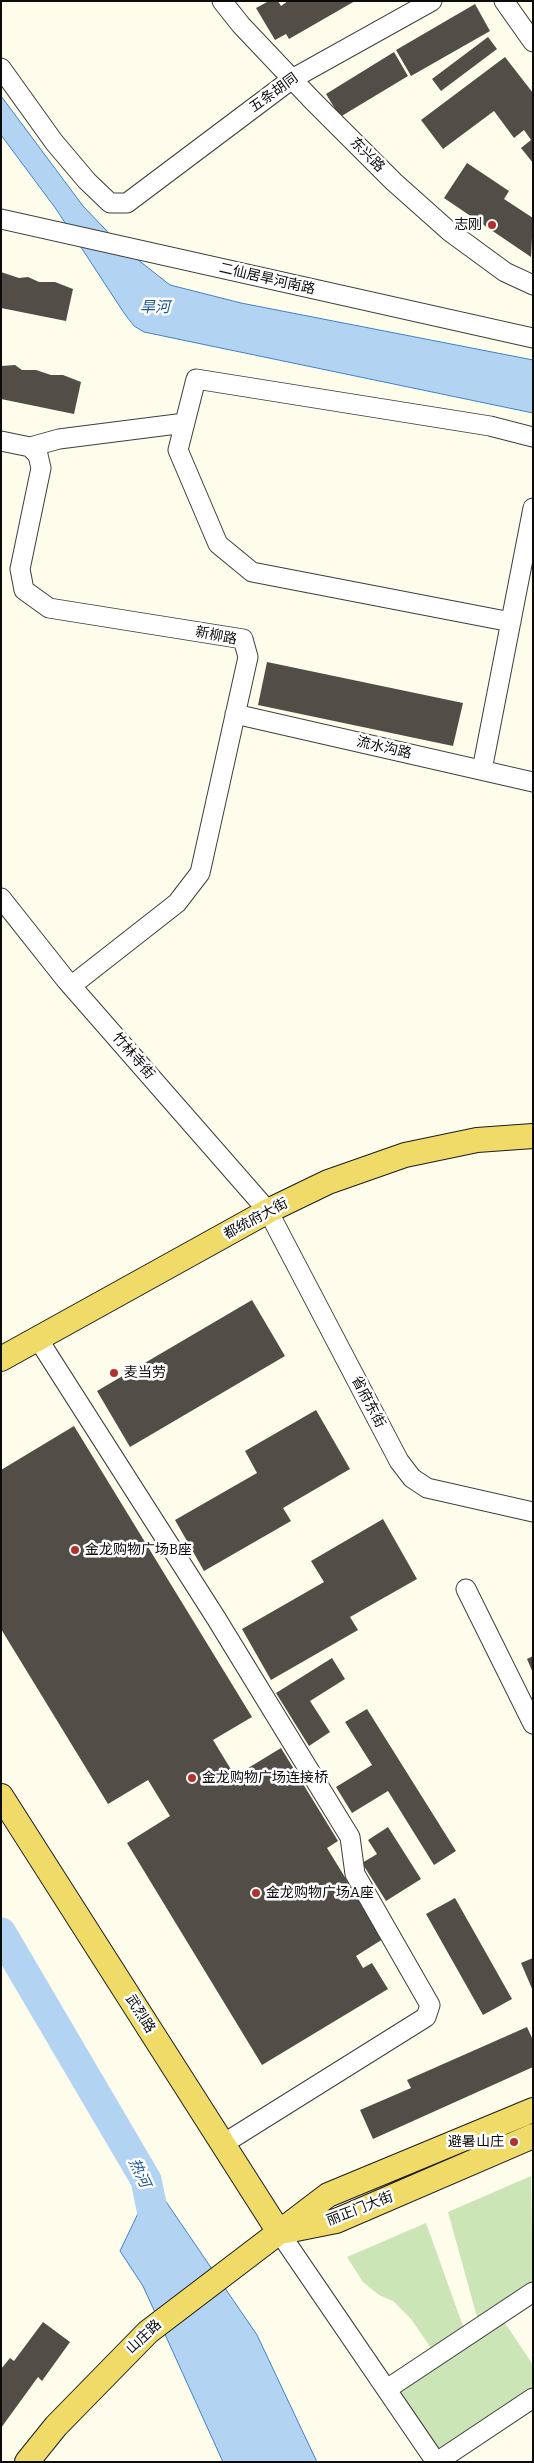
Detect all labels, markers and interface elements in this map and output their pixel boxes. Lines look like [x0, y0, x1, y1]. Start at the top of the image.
street label: 五条胡同 [246, 70, 302, 116]
street label: 东兴路 [346, 134, 388, 176]
place label: 志刚 [454, 217, 482, 233]
marker: 志刚 [486, 219, 498, 231]
street label: 二仙居旱河南路 [217, 260, 317, 298]
water label: 旱河 [140, 299, 170, 317]
street label: 新柳路 [194, 624, 238, 648]
street label: 流水沟路 [355, 734, 413, 762]
street label: 竹林寺街 [108, 1029, 158, 1083]
street label: 都统府大街 [221, 1195, 291, 1243]
place label: 麦当劳 [124, 1365, 166, 1381]
marker: 麦当劳 [108, 1367, 120, 1379]
street label: 省府东街 [347, 1373, 389, 1431]
place label: 金龙购物广场B座 [85, 1542, 192, 1558]
marker: 金龙购物广场B座 [69, 1544, 81, 1556]
place label: 金龙购物广场连接桥 [202, 1770, 328, 1786]
marker: 金龙购物广场连接桥 [186, 1772, 198, 1784]
place label: 金龙购物广场A座 [266, 1885, 374, 1901]
marker: 金龙购物广场A座 [250, 1887, 262, 1899]
street label: 武烈路 [122, 1992, 158, 2036]
place label: 避暑山庄 [448, 2134, 504, 2150]
marker: 避暑山庄 [508, 2136, 520, 2148]
water label: 热河 [125, 2156, 153, 2190]
street label: 丽正门大街 [324, 2189, 396, 2229]
street label: 山庄路 [123, 2317, 165, 2357]

